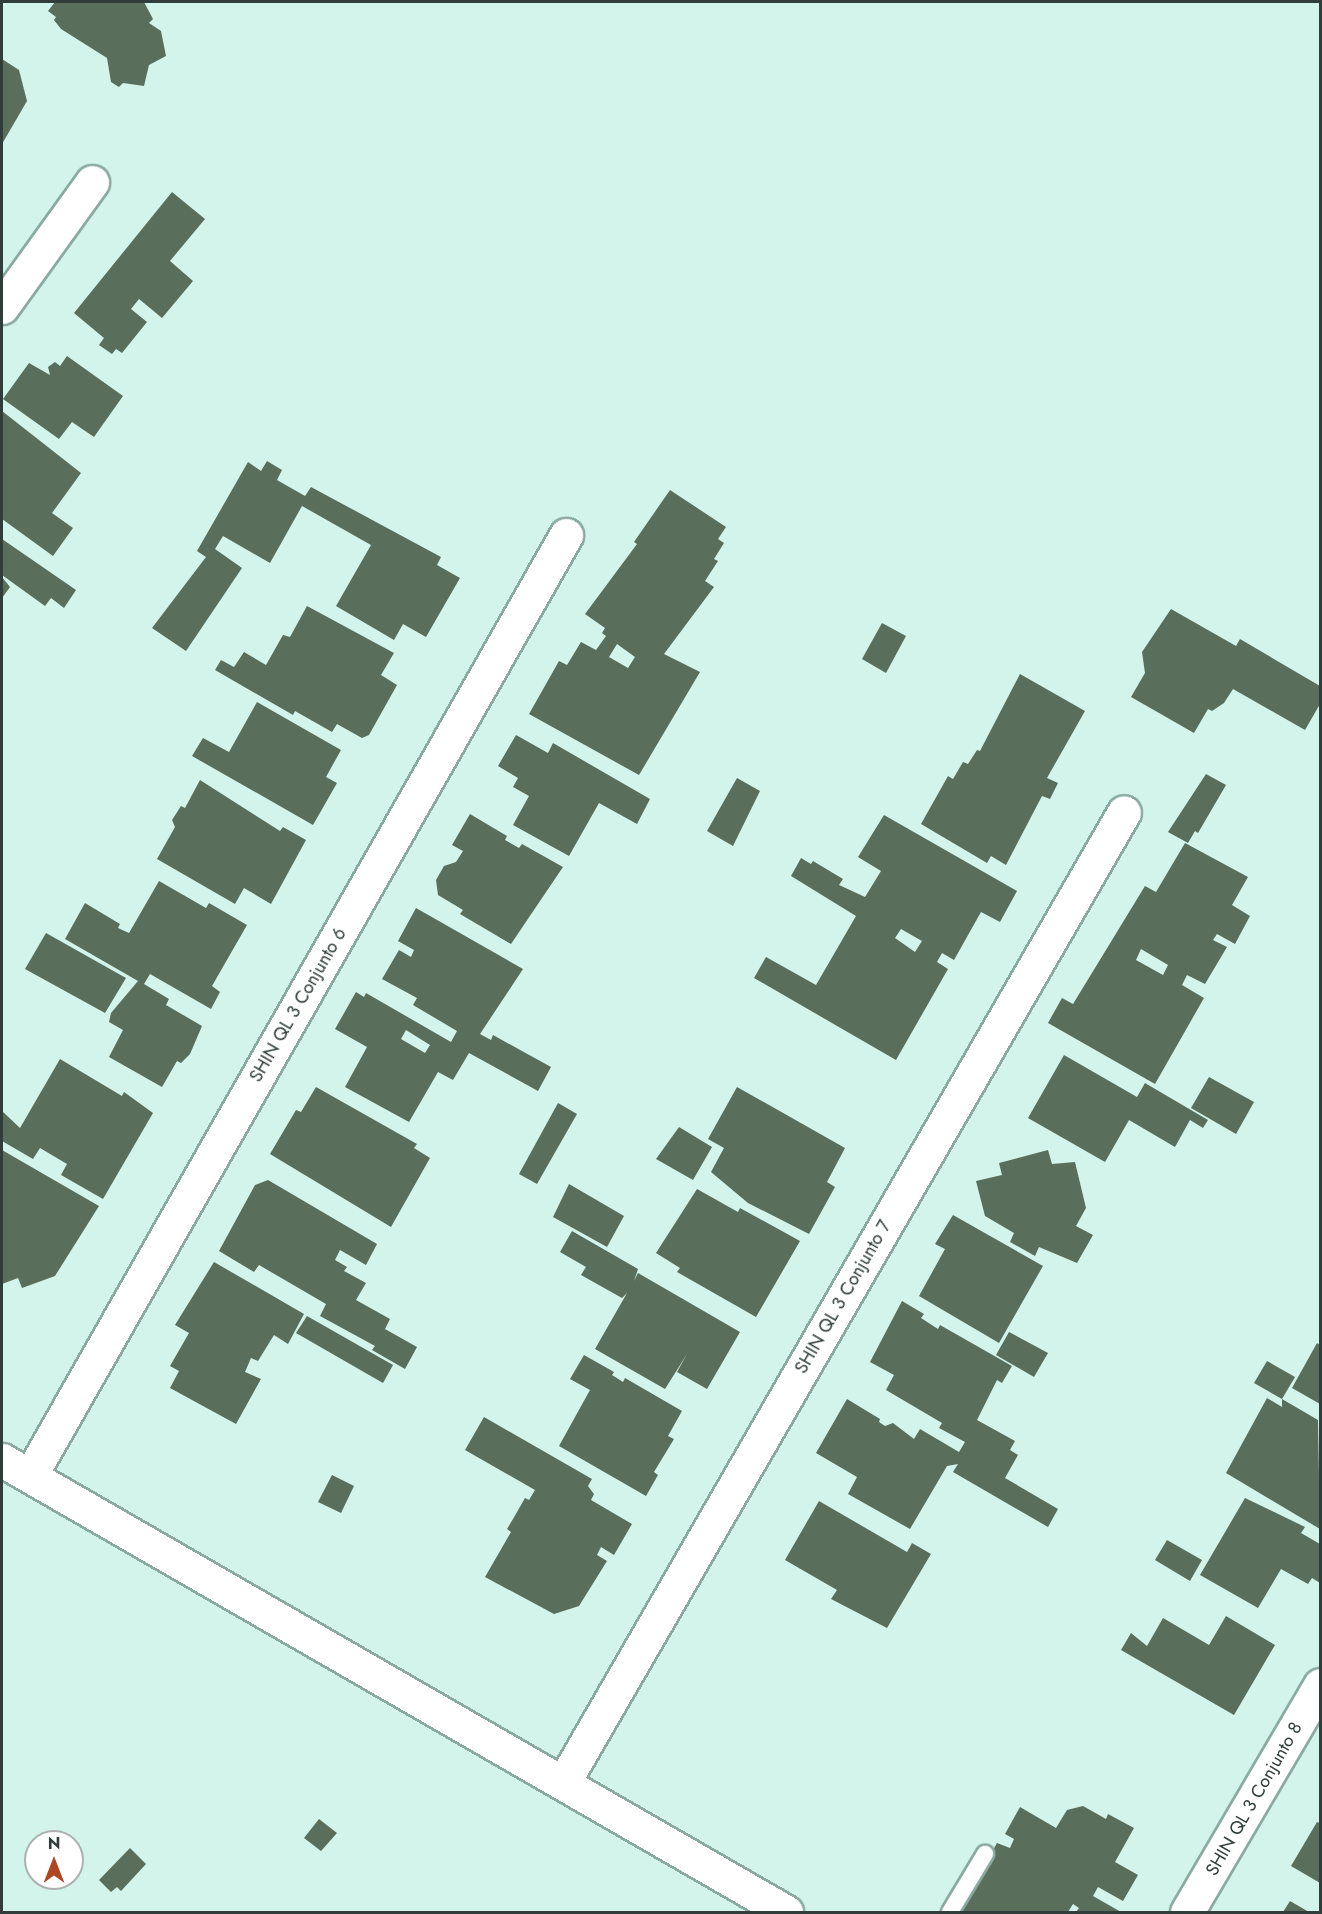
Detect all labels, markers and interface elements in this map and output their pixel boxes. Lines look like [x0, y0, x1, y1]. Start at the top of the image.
street label: SHIN QL 3 Conjunto 6 [245, 924, 351, 1086]
street label: SHIN QL 3 Conjunto 7 [790, 1216, 896, 1378]
street label: SHIN QL 3 Conjunto 8 [1201, 1718, 1307, 1880]
north arrow [24, 1830, 84, 1890]
text: N [48, 1832, 60, 1855]

